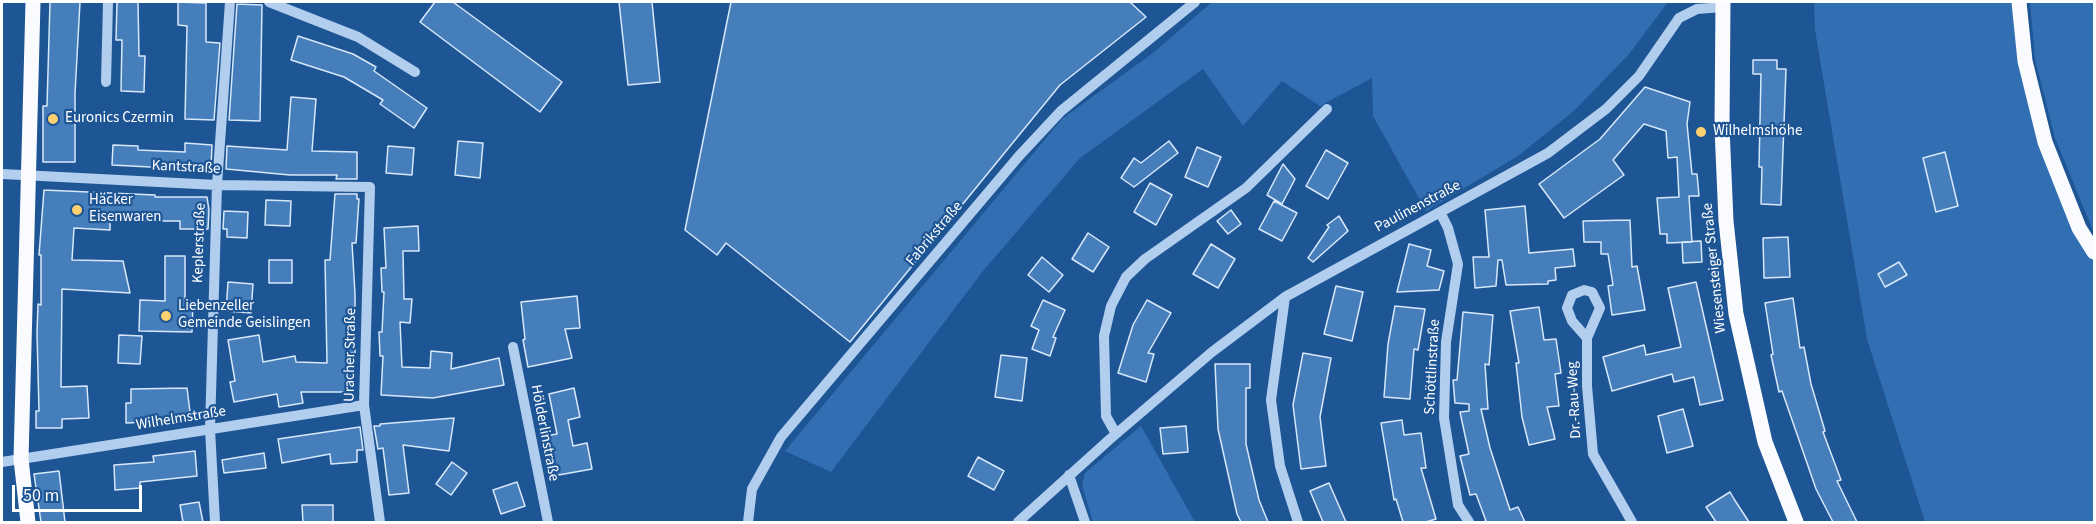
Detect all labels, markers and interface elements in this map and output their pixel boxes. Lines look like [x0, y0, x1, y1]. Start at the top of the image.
place label: Euronics Czermin [65, 110, 174, 128]
marker: Euronics Czermin [46, 112, 60, 126]
place label: Wilhelmshöhe [1713, 123, 1802, 141]
marker: Wilhelmshöhe [1694, 125, 1708, 139]
street label: Kantstraße [151, 157, 221, 179]
street label: Paulinenstraße [1372, 177, 1464, 237]
place label: Häcker Eisenwaren [89, 192, 161, 227]
street label: Fabrikstraße [903, 198, 967, 270]
street label: Wiesensteiger Straße [1699, 202, 1731, 334]
marker: Häcker Eisenwaren [70, 203, 84, 217]
street label: Keplerstraße [190, 203, 210, 283]
place label: Liebenzeller Gemeinde Geislingen [178, 298, 311, 333]
street label: Uracher Straße [341, 308, 361, 402]
marker: Liebenzeller Gemeinde Geislingen [159, 309, 173, 323]
street label: Schöttlinstraße [1422, 319, 1444, 415]
street label: Dr.-Rau-Weg [1564, 361, 1586, 439]
street label: Hölderlinstraße [526, 383, 562, 483]
street label: Wilhelmstraße [135, 403, 227, 435]
scale bar [15, 473, 146, 511]
text: 50 m [23, 483, 59, 508]

